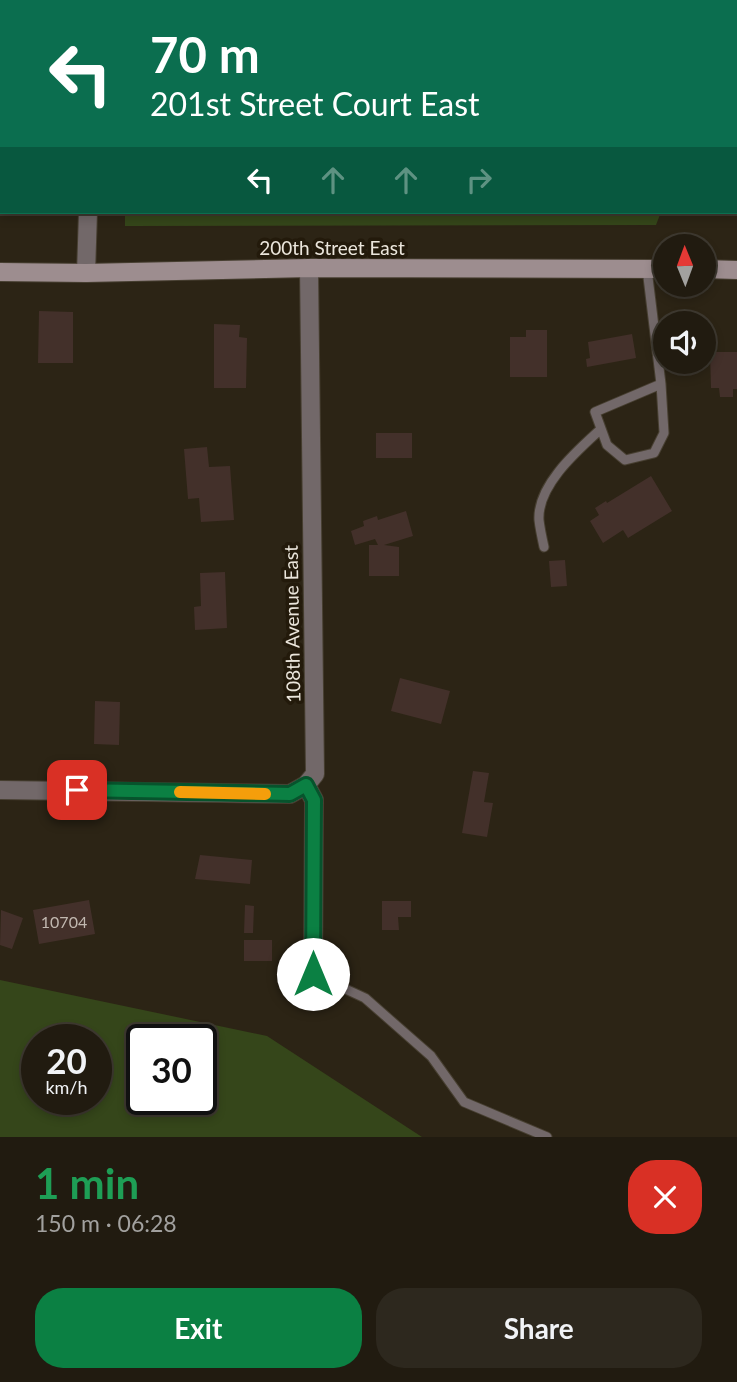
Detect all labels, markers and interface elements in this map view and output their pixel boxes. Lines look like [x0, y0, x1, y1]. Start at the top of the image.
text: 70 m [150, 25, 260, 83]
icon: left [35, 28, 126, 119]
text: 201st Street Court East [150, 84, 480, 123]
icon: left [241, 161, 279, 199]
icon: ahead [314, 161, 352, 199]
icon: ahead [387, 161, 425, 199]
icon: right [460, 161, 498, 199]
north arrow [653, 234, 716, 298]
map controls [653, 234, 716, 374]
street label: 200th Street East [259, 236, 405, 259]
button: sound [653, 311, 716, 374]
street label: 108th Avenue East [279, 545, 304, 703]
pin [47, 760, 107, 820]
icon: arrive [58, 771, 96, 809]
house number: 10704 [41, 912, 87, 931]
position arrow [276, 937, 350, 1011]
speed limit sign: 30 [126, 1024, 217, 1115]
text: 20 [46, 1039, 87, 1081]
text: km/h [45, 1076, 88, 1098]
text: 1 min [35, 1158, 139, 1208]
button: close [628, 1160, 702, 1234]
text: 150 m · 06:28 [35, 1209, 177, 1237]
button: Exit [35, 1288, 362, 1368]
button: Share [376, 1288, 702, 1368]

